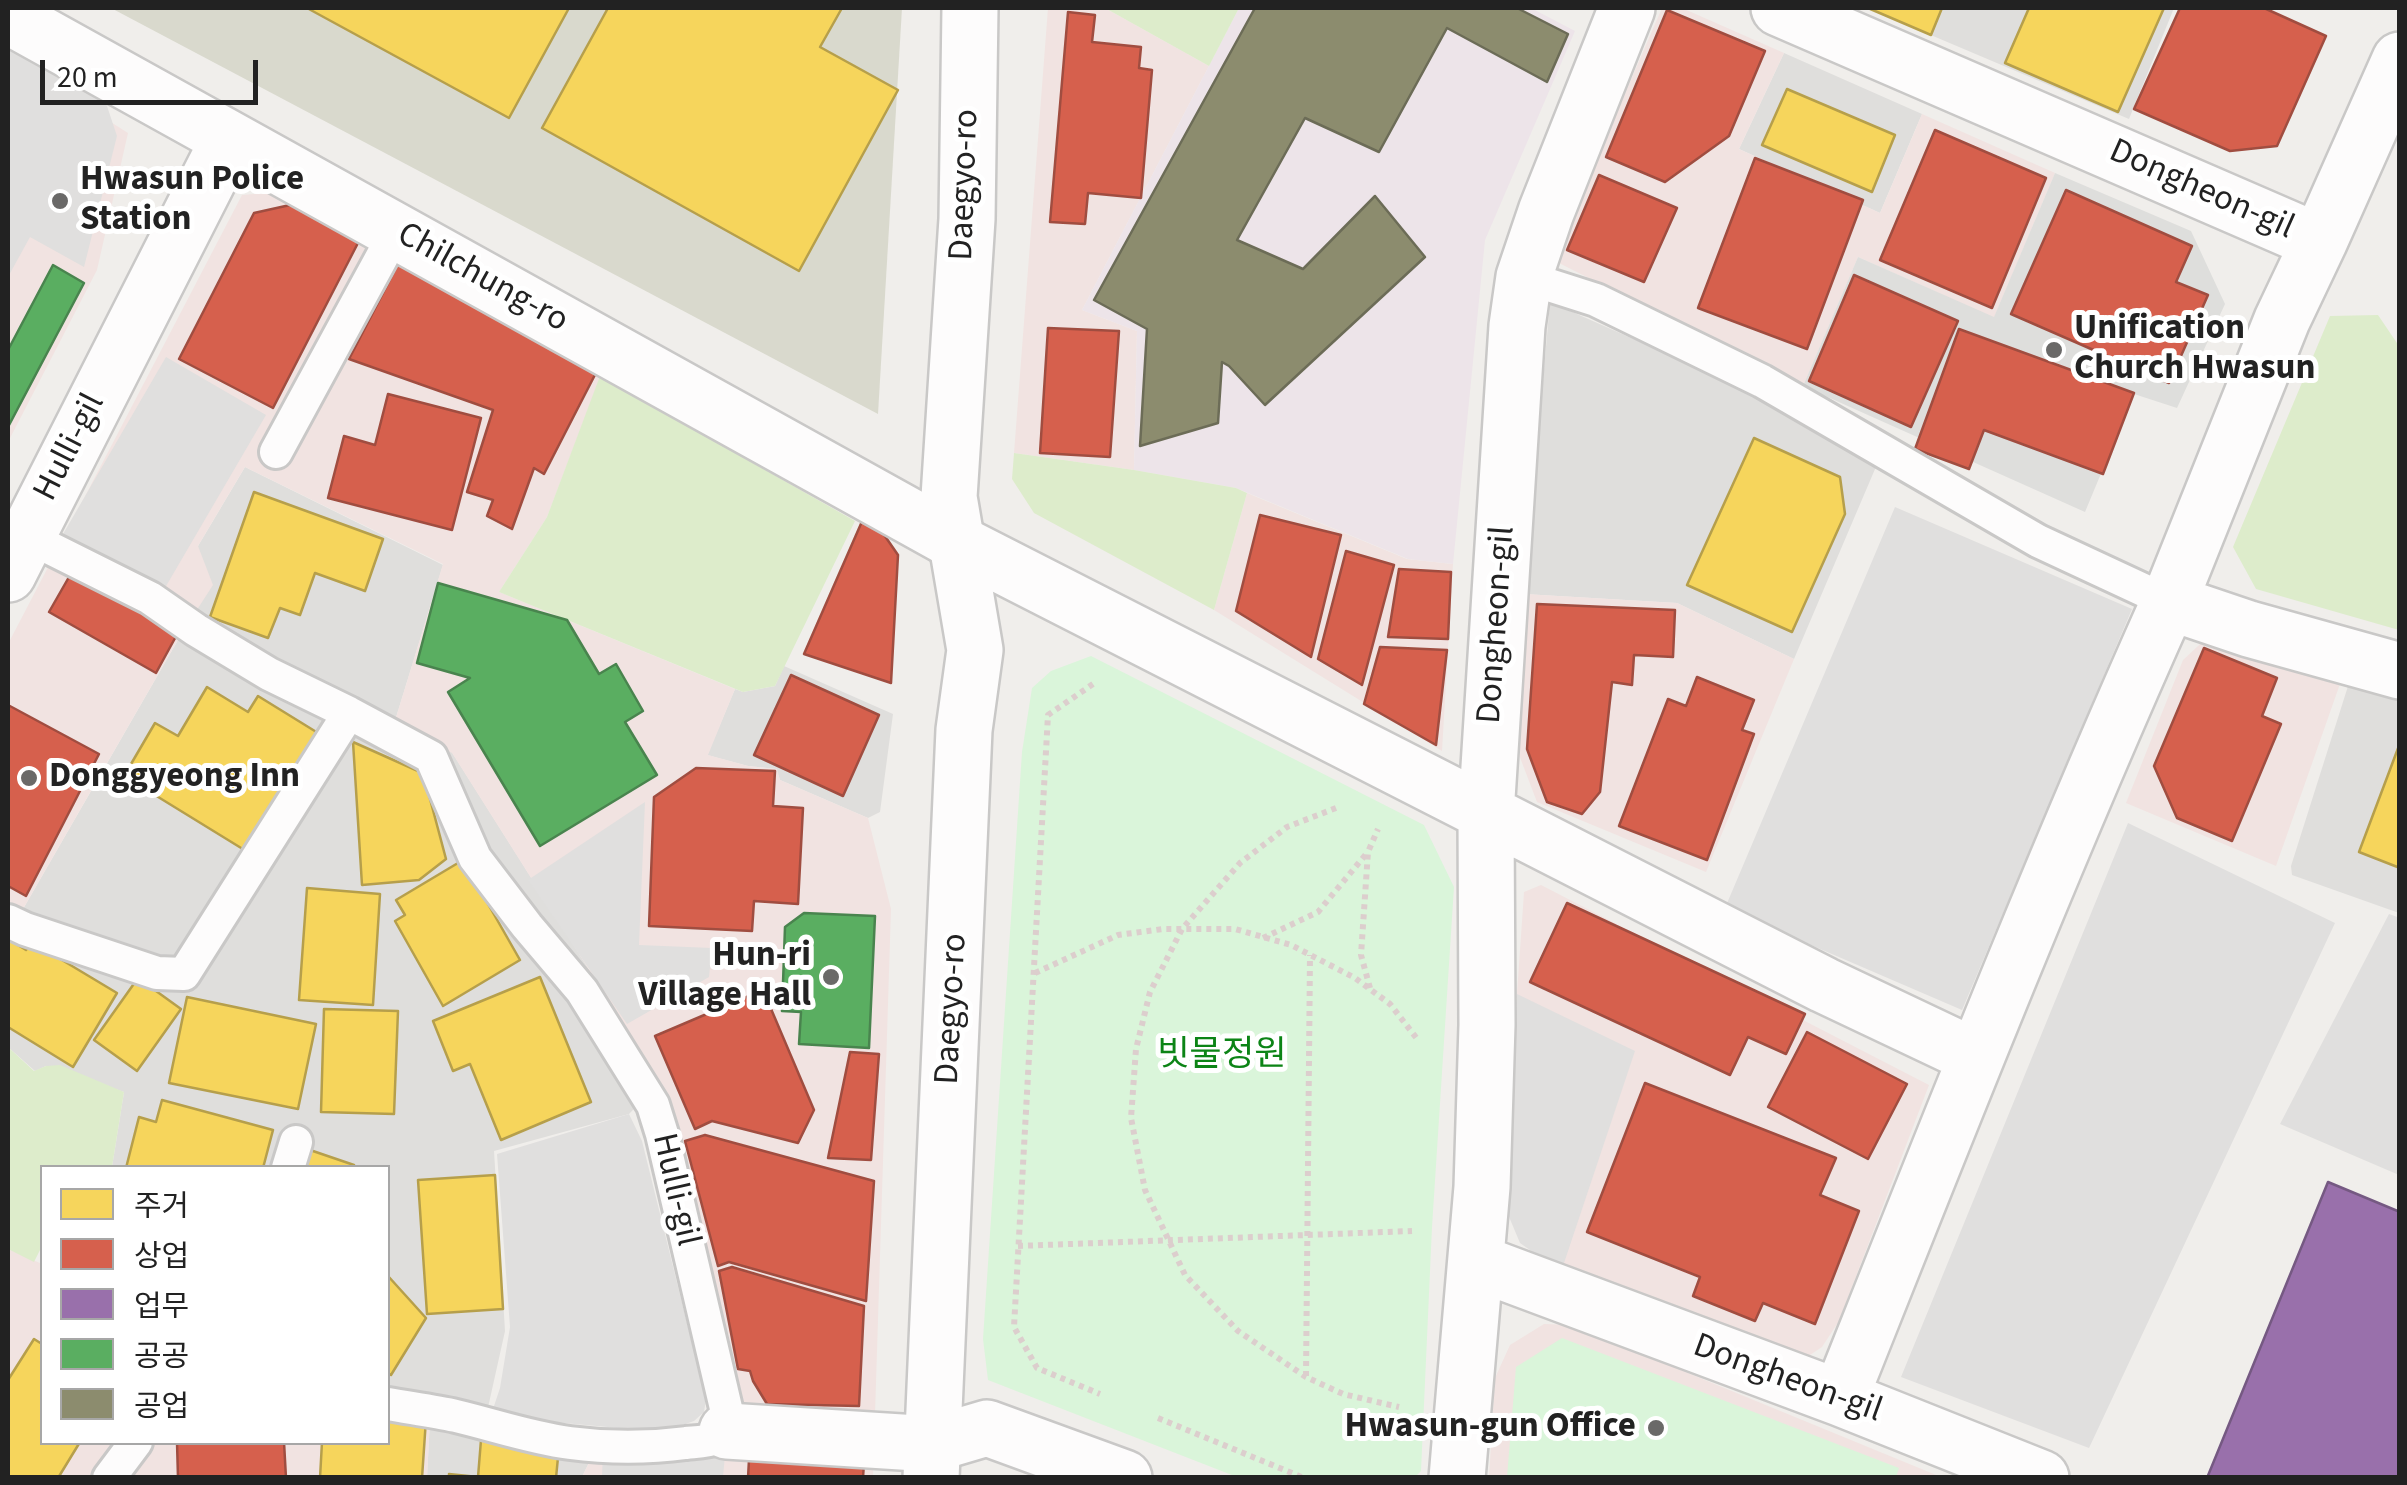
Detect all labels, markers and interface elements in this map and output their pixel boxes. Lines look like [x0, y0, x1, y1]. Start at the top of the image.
scale bar [45, 40, 262, 102]
text: 20 m [57, 56, 118, 99]
street label: Daegyo-ro [942, 109, 990, 261]
street label: Dongheon-gil [2102, 132, 2300, 250]
place label: Hwasun Police Station [80, 160, 304, 242]
marker: Hwasun Police Station [49, 190, 71, 212]
street label: Chilchung-ro [389, 215, 575, 343]
place label: Unification Church Hwasun [2074, 309, 2315, 391]
marker: Unification Church Hwasun [2043, 339, 2065, 361]
street label: Hulli-gil [26, 388, 116, 508]
street label: Dongheon-gil [1470, 525, 1526, 725]
place label: Donggyeong Inn [49, 757, 300, 799]
marker: Donggyeong Inn [18, 767, 40, 789]
street label: Daegyo-ro [928, 932, 978, 1086]
place label: Hun-ri Village Hall [638, 936, 811, 1018]
marker: Hun-ri Village Hall [820, 966, 842, 988]
park label: 빗물정원 [1158, 1036, 1286, 1078]
street label: Hulli-gil [641, 1130, 707, 1250]
legend [40, 1165, 390, 1445]
text: 주거 [134, 1185, 189, 1228]
text: 상업 [134, 1235, 189, 1278]
text: 업무 [134, 1285, 189, 1328]
street label: Dongheon-gil [1687, 1326, 1887, 1434]
text: 공공 [134, 1335, 189, 1378]
text: 공업 [134, 1385, 189, 1428]
place label: Hwasun-gun Office [1344, 1407, 1636, 1449]
marker: Hwasun-gun Office [1645, 1417, 1667, 1439]

